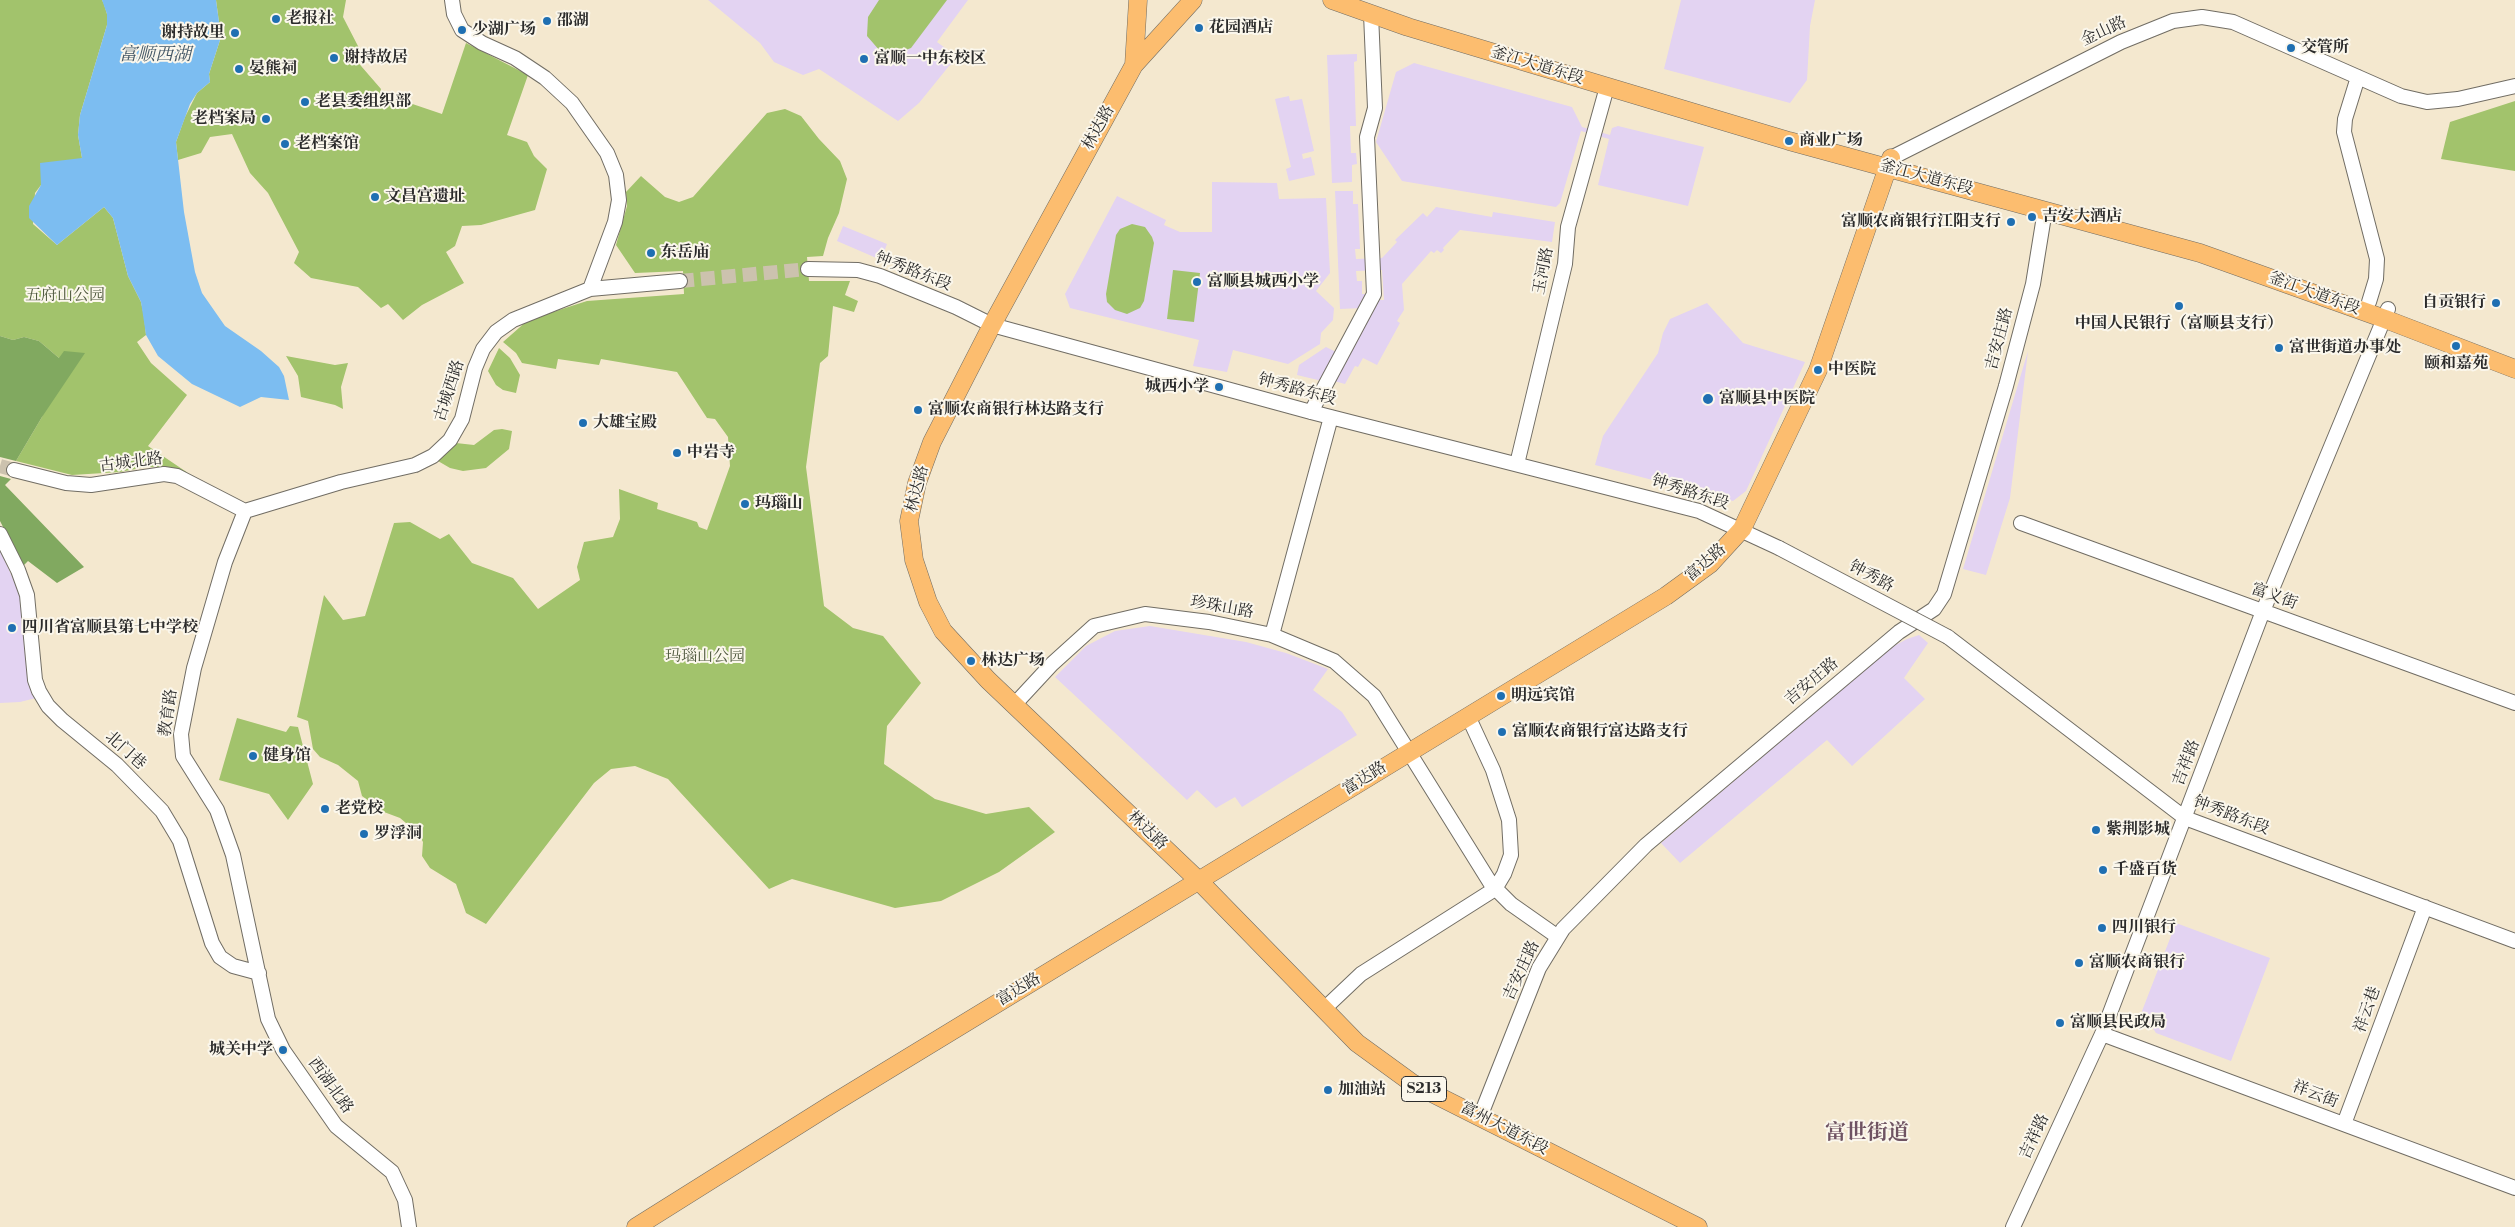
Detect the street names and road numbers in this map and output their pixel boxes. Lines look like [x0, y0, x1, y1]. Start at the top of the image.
street label: 金山路 [2078, 13, 2130, 51]
street label: 釜江大道东段 [1488, 43, 1586, 89]
street label: 林达路 [1079, 102, 1119, 154]
street label: 釜江大道东段 [1877, 156, 1975, 200]
street label: 玉河路 [1530, 246, 1558, 296]
street label: 钟秀路东段 [872, 249, 954, 295]
street label: 釜江大道东段 [2266, 269, 2362, 319]
street label: 吉安庄路 [1982, 306, 2018, 372]
street label: 古城西路 [431, 358, 469, 424]
street label: 钟秀路东段 [1256, 370, 1338, 410]
street label: 古城北路 [98, 450, 164, 476]
street label: 林达路 [903, 463, 933, 515]
street label: 钟秀路东段 [1649, 472, 1731, 514]
street label: 富达路 [1682, 540, 1730, 586]
street label: 钟秀路 [1845, 557, 1897, 597]
street label: 富义街 [2248, 580, 2300, 614]
street label: 珍珠山路 [1189, 593, 1255, 623]
street label: 吉安庄路 [1781, 654, 1843, 710]
street label: 教育路 [156, 688, 182, 738]
street label: 北门巷 [101, 728, 149, 774]
street label: 吉祥路 [2169, 737, 2205, 789]
street label: 富达路 [1340, 758, 1390, 800]
street label: 钟秀路东段 [2190, 793, 2272, 839]
street label: 林达路 [1123, 807, 1171, 855]
street label: 吉安庄路 [1500, 938, 1544, 1004]
street label: 富达路 [993, 969, 1045, 1011]
street label: 祥云巷 [2351, 984, 2385, 1036]
street label: 西湖北路 [303, 1054, 357, 1118]
road number: S213 [1402, 1076, 1446, 1102]
street label: 祥云街 [2289, 1077, 2341, 1113]
street label: 富州大道东段 [1457, 1099, 1551, 1159]
street label: 吉祥路 [2016, 1111, 2054, 1163]

